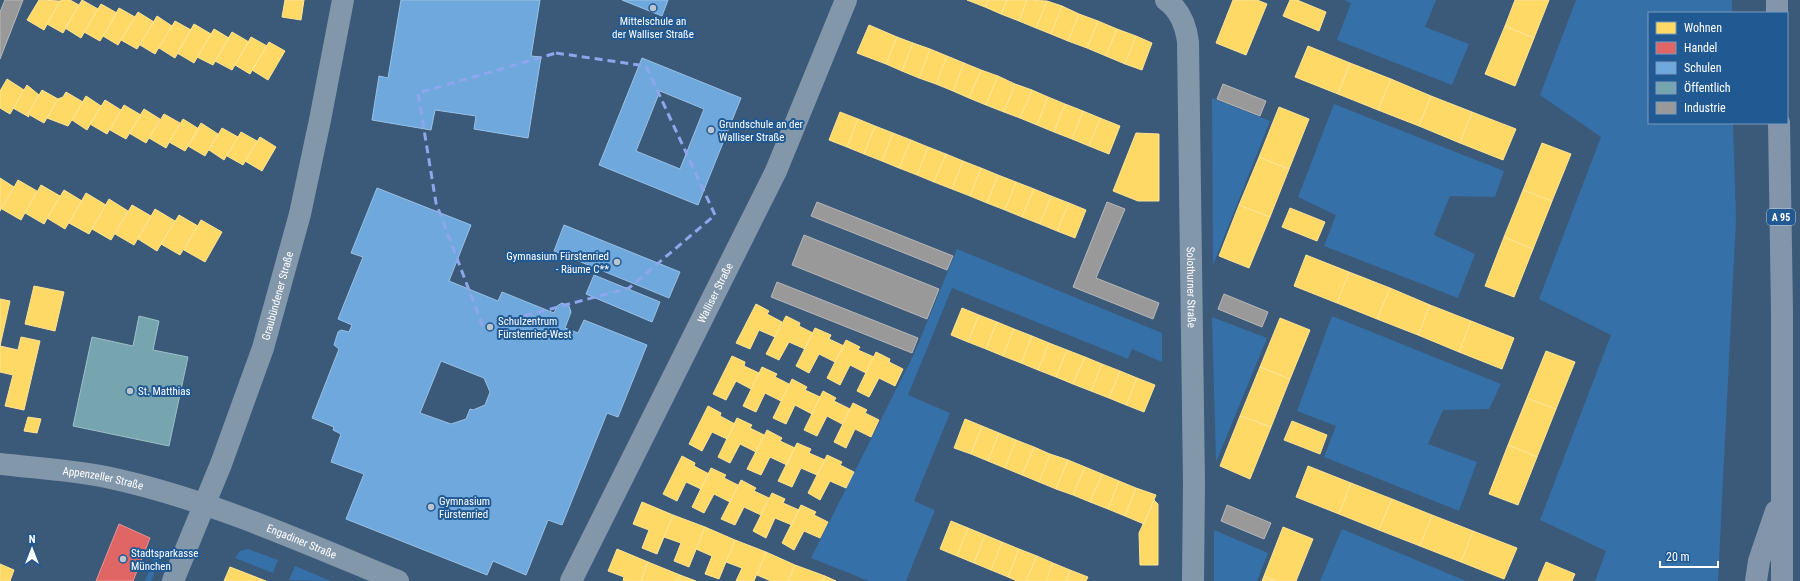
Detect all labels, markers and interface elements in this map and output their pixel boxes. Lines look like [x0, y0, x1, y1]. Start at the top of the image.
marker: Mittelschule an der Walliser Straße [648, 3, 658, 13]
legend [1648, 12, 1788, 124]
place label: Mittelschule an der Walliser Straße [612, 15, 694, 41]
text: Wohnen [1684, 21, 1722, 35]
text: Handel [1684, 41, 1717, 55]
text: Schulen [1684, 61, 1722, 75]
text: Öffentlich [1684, 80, 1731, 95]
text: Industrie [1684, 101, 1726, 115]
place label: Grundschule an der Walliser Straße [719, 118, 804, 144]
marker: Grundschule an der Walliser Straße [706, 125, 716, 135]
road number: A 95 [1767, 209, 1795, 225]
street label: Solothurner Straße [1184, 247, 1198, 328]
street label: Graubündener Straße [259, 250, 296, 342]
place label: Gymnasium Fürstenried - Räume C** [506, 250, 609, 276]
marker: Gymnasium Fürstenried - Räume C** [612, 257, 622, 267]
street label: Walliser Straße [695, 261, 735, 325]
place label: Schulzentrum Fürstenried-West [498, 315, 571, 341]
marker: Schulzentrum Fürstenried-West [485, 322, 495, 332]
place label: St. Matthias [138, 385, 191, 398]
marker: St. Matthias [125, 386, 135, 396]
street label: Appenzeller Straße [62, 464, 145, 492]
place label: Gymnasium Fürstenried [439, 495, 490, 521]
marker: Gymnasium Fürstenried [426, 502, 436, 512]
street label: Engadiner Straße [265, 521, 338, 561]
north arrow [12, 529, 52, 569]
text: N [29, 533, 36, 546]
scale bar [1660, 543, 1718, 569]
place label: Stadtsparkasse München [131, 547, 198, 573]
text: 20 m [1666, 550, 1690, 564]
marker: Stadtsparkasse München [118, 554, 128, 564]

